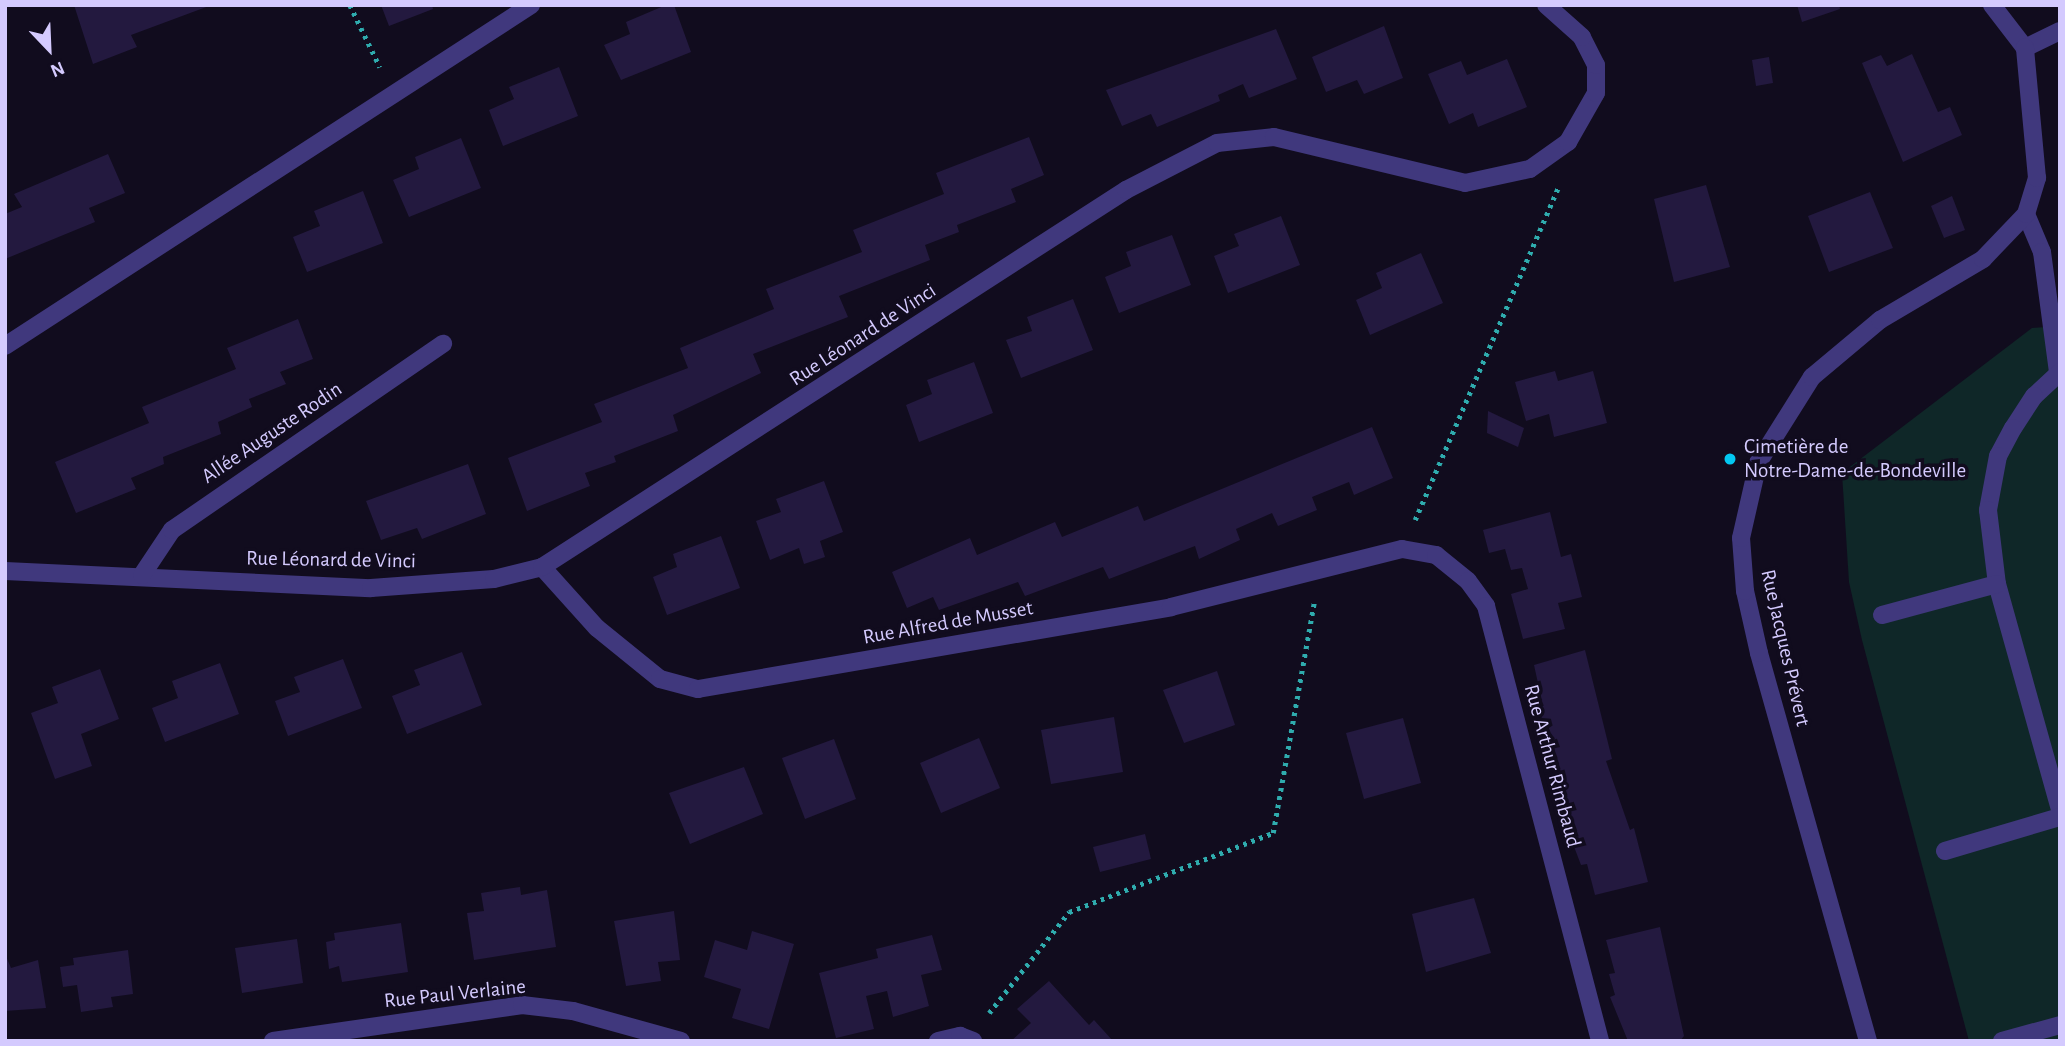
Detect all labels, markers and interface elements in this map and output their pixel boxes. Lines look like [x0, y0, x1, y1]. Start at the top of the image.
north arrow [14, 14, 84, 84]
text: N [48, 57, 67, 80]
street label: Rue Léonard de Vinci [785, 278, 941, 392]
street label: Allée Auguste Rodin [197, 377, 347, 489]
place label: Cimetière de Notre-Dame-de-Bondeville [1744, 434, 1966, 484]
marker: Cimetière de Notre-Dame-de-Bondeville [1722, 451, 1738, 467]
street label: Rue Léonard de Vinci [246, 546, 416, 574]
street label: Rue Jacques Prévert [1755, 567, 1815, 729]
street label: Rue Alfred de Musset [861, 596, 1035, 650]
street label: Rue Arthur Rimbaud [1518, 682, 1586, 850]
street label: Rue Paul Verlaine [383, 974, 527, 1014]

